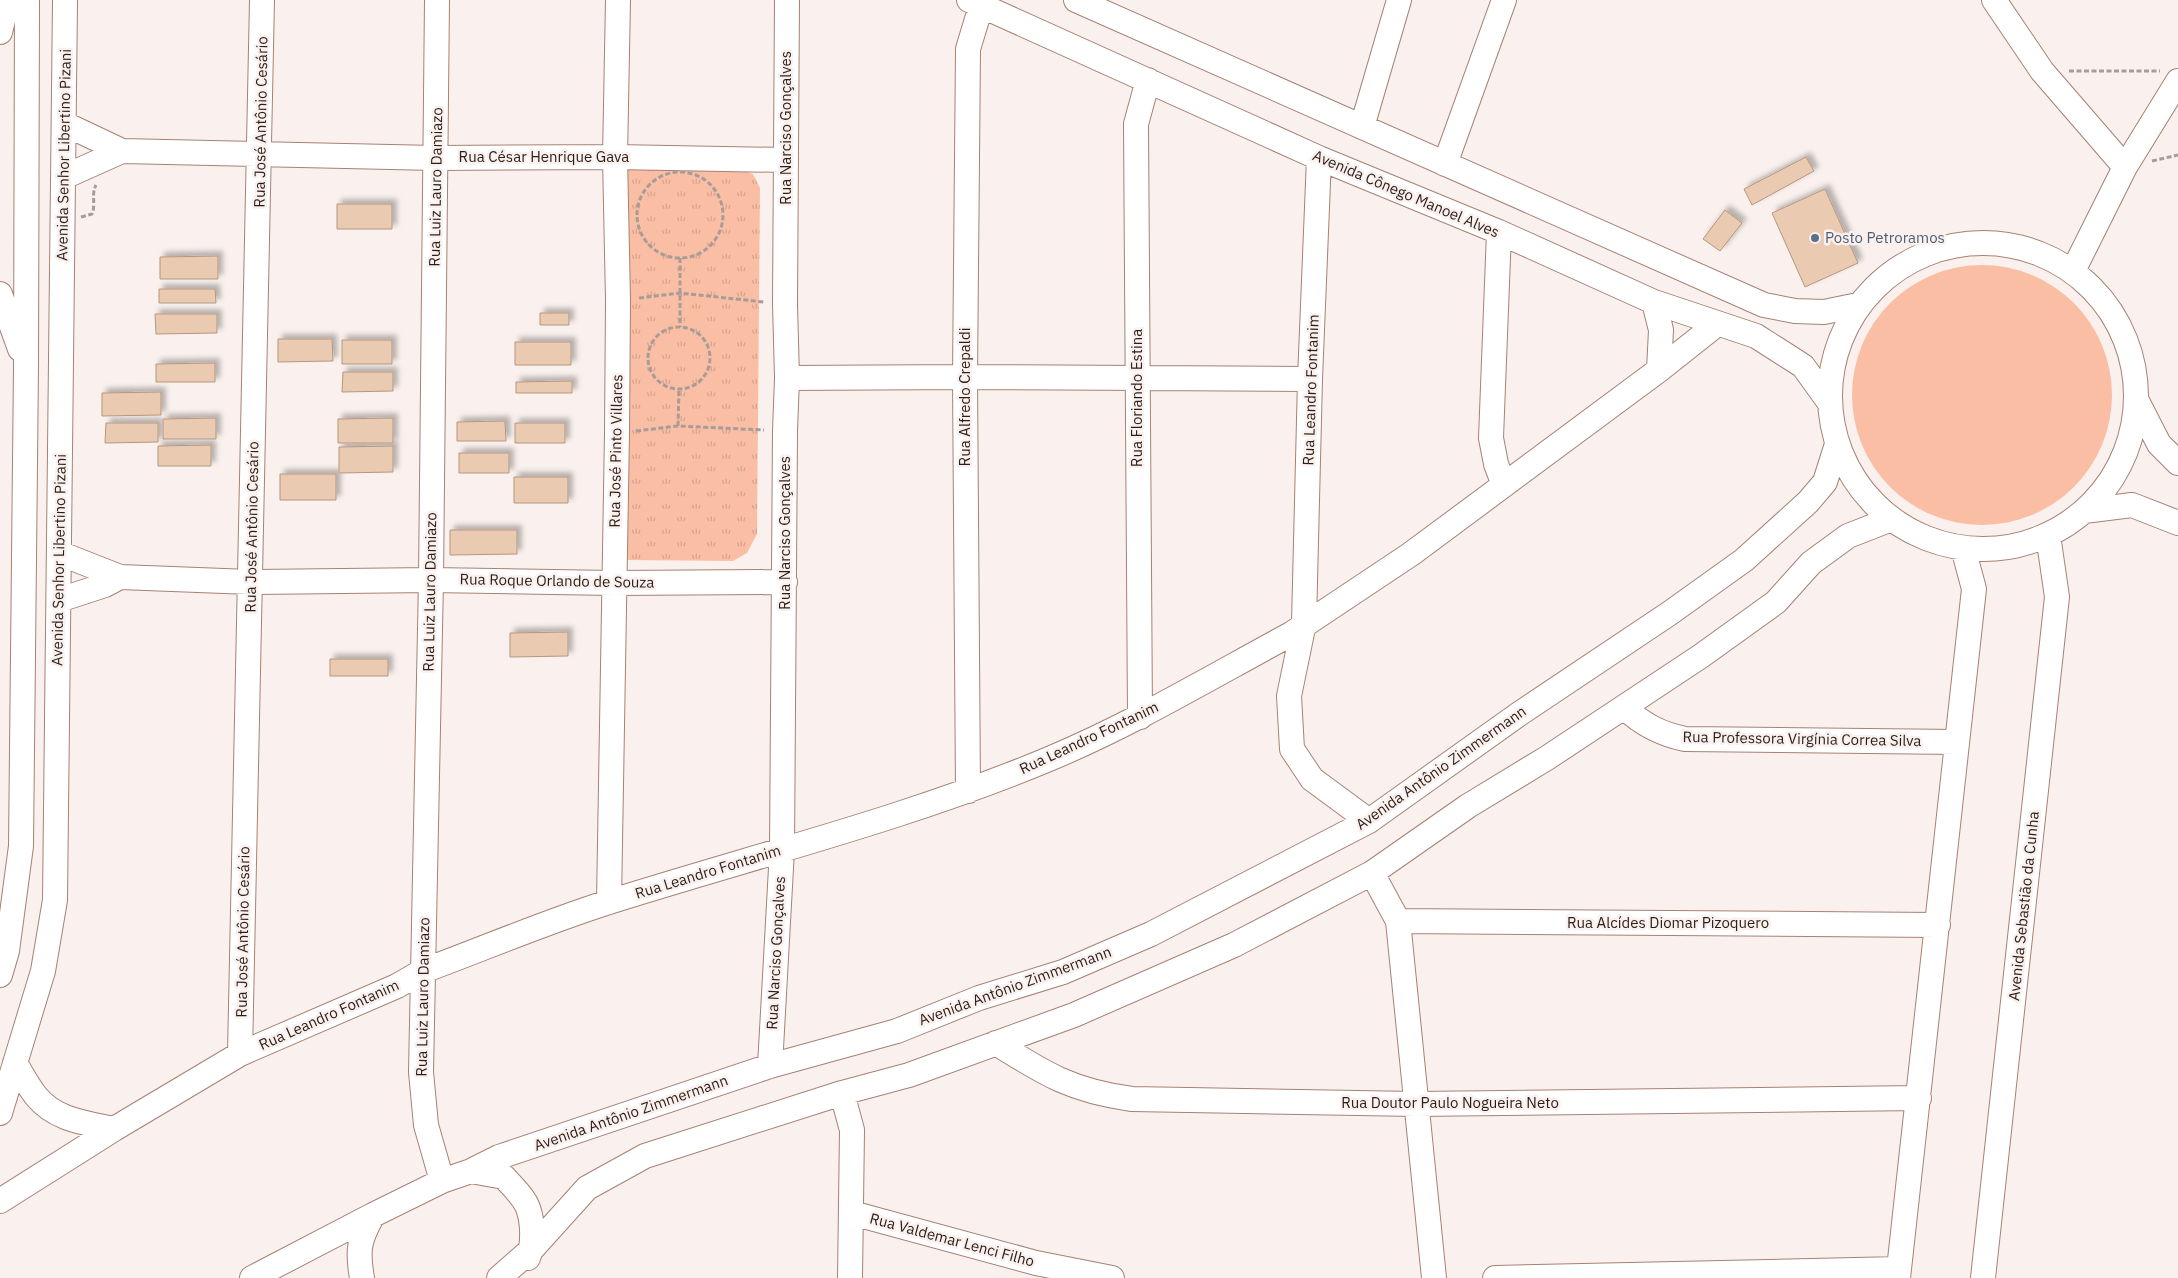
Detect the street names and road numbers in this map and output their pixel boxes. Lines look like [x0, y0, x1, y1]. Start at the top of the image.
street label: Rua José Antônio Cesário [250, 36, 271, 208]
street label: Avenida Senhor Libertino Pizani [52, 49, 75, 261]
street label: Rua Narciso Gonçalves [776, 51, 795, 205]
street label: Rua Luiz Lauro Damiazo [425, 107, 446, 267]
street label: Avenida Cônego Manoel Alves [1310, 146, 1502, 242]
street label: Rua César Henrique Gava [459, 147, 629, 166]
street label: Rua Leandro Fontanim [1298, 314, 1323, 466]
street label: Rua Alfredo Crepaldi [955, 328, 974, 466]
street label: Rua Floriando Estina [1127, 329, 1146, 467]
street label: Rua José Pinto Villares [605, 374, 626, 528]
street label: Rua José Antônio Cesário [241, 441, 262, 613]
street label: Avenida Senhor Libertino Pizani [47, 454, 70, 666]
street label: Rua Narciso Gonçalves [775, 456, 794, 610]
street label: Rua Luiz Lauro Damiazo [419, 512, 440, 672]
street label: Rua Roque Orlando de Souza [459, 569, 655, 592]
street label: Rua Leandro Fontanim [1016, 697, 1161, 778]
street label: Avenida Antônio Zimmermann [1352, 701, 1530, 834]
street label: Rua Professora Virgínia Correa Silva [1682, 727, 1922, 750]
street label: Avenida Sebastião da Cunha [2004, 810, 2043, 1002]
street label: Rua Leandro Fontanim [633, 840, 783, 903]
street label: Rua José Antônio Cesário [232, 846, 253, 1018]
street label: Rua Narciso Gonçalves [762, 876, 789, 1030]
street label: Rua Alcídes Diomar Pizoquero [1567, 913, 1769, 932]
street label: Rua Luiz Lauro Damiazo [412, 917, 433, 1077]
street label: Avenida Antônio Zimmermann [916, 942, 1114, 1029]
street label: Rua Leandro Fontanim [256, 975, 402, 1054]
street label: Avenida Antônio Zimmermann [531, 1070, 730, 1155]
street label: Rua Doutor Paulo Nogueira Neto [1341, 1093, 1559, 1112]
street label: Rua Valdemar Lenci Filho [868, 1208, 1037, 1271]

